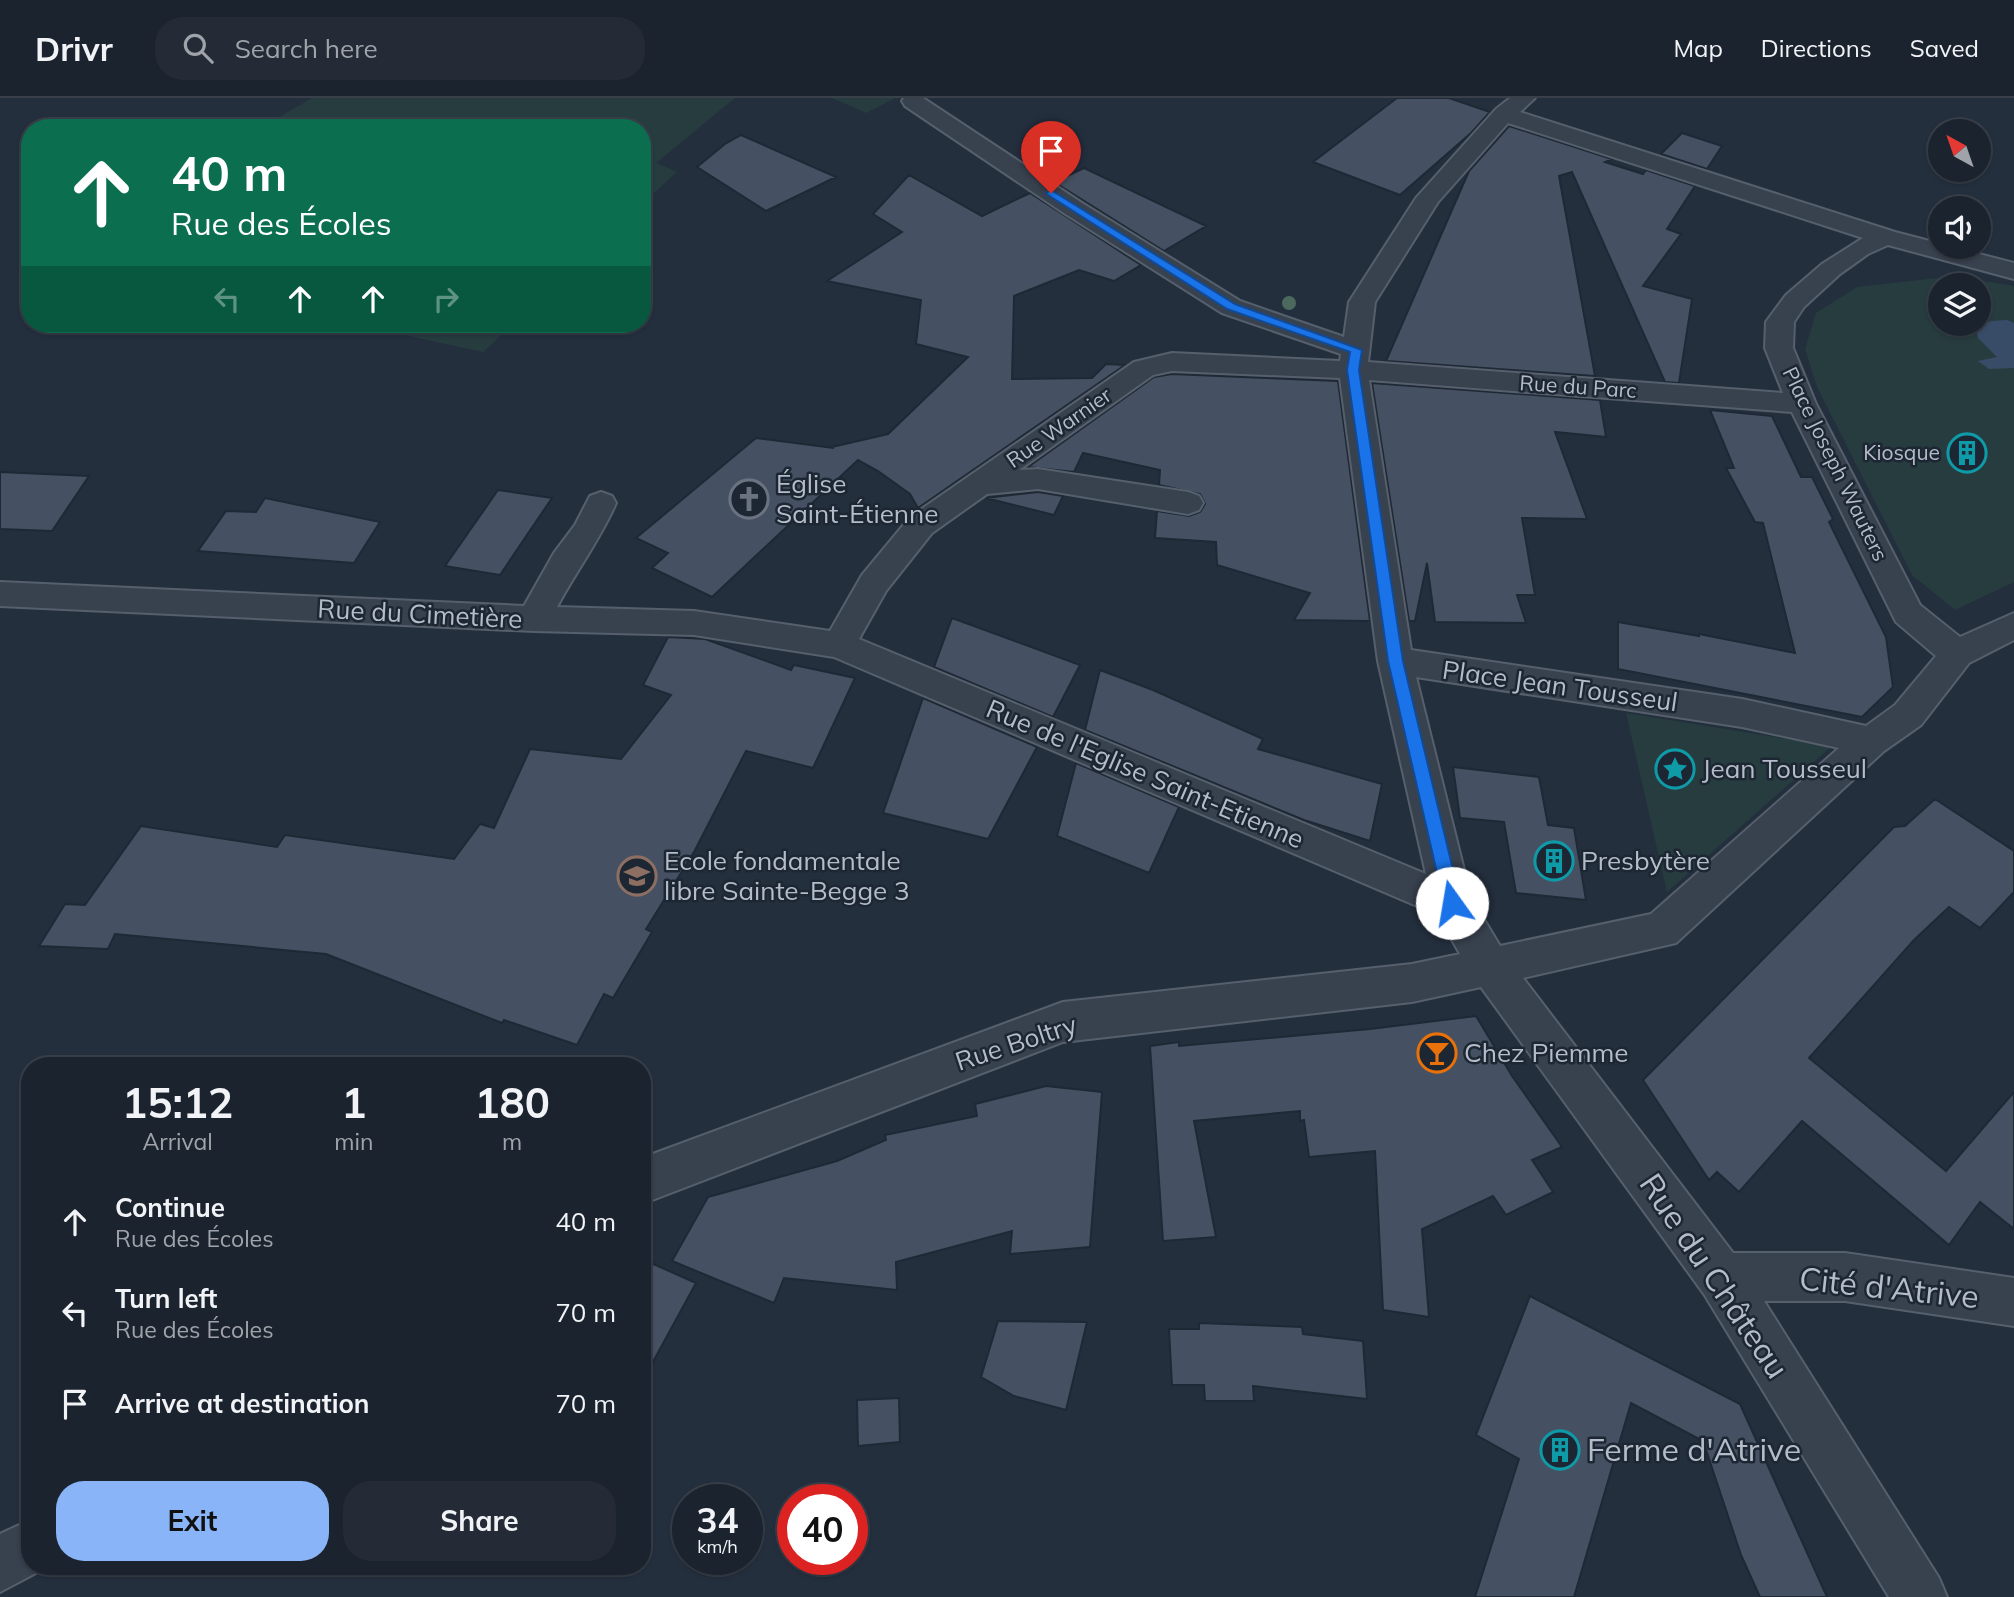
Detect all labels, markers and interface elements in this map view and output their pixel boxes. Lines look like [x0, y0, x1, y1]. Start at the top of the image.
search box [155, 17, 645, 80]
text: Drivr [35, 28, 113, 69]
icon: search [179, 29, 217, 67]
text: Search here [235, 32, 378, 65]
text: Map [1673, 33, 1723, 63]
text: Directions [1761, 33, 1872, 63]
text: Saved [1910, 33, 1979, 63]
north arrow [1928, 119, 1992, 182]
map controls [1928, 119, 1991, 336]
pin [1021, 121, 1081, 193]
icon: arrive [1032, 132, 1070, 170]
text: 40 m [171, 142, 287, 203]
icon: ahead [56, 147, 147, 238]
button: sound [1928, 196, 1991, 259]
text: Rue des Écoles [171, 203, 392, 243]
button: layers [1928, 273, 1991, 336]
icon: left [208, 280, 246, 318]
icon: ahead [281, 280, 319, 318]
icon: ahead [354, 280, 392, 318]
icon: right [427, 280, 465, 318]
street label: Place Joseph Wauters [1778, 362, 1894, 565]
street label: Rue du Parc [1519, 369, 1638, 403]
street label: Rue Warnier [1001, 381, 1116, 473]
building icon: Kiosque [1946, 432, 1988, 474]
place label: Kiosque [1863, 439, 1940, 465]
place label: Église Saint-Étienne [776, 467, 938, 530]
church icon: Église Saint-Étienne [728, 478, 770, 520]
street label: Rue du Cimetière [317, 592, 523, 635]
street label: Place Jean Tousseul [1440, 653, 1680, 718]
street label: Rue de l'Eglise Saint-Etienne [981, 692, 1309, 856]
place icon: Jean Tousseul [1654, 748, 1696, 790]
place label: Jean Tousseul [1702, 752, 1867, 785]
building icon: Presbytère [1533, 840, 1575, 882]
place label: Ecole fondamentale libre Sainte-Begge 3 [664, 844, 910, 907]
place label: Presbytère [1581, 844, 1710, 877]
school or university icon: Ecole fondamentale libre Sainte-Begge 3 [616, 855, 658, 897]
position arrow [1415, 866, 1489, 940]
street label: Rue Boltry [951, 1007, 1081, 1078]
bar icon: Chez Piemme [1416, 1032, 1458, 1074]
place label: Chez Piemme [1464, 1036, 1628, 1069]
text: 15:12 [122, 1076, 233, 1129]
text: 1 [341, 1076, 366, 1129]
text: 180 [474, 1076, 550, 1129]
text: Arrival [142, 1127, 213, 1156]
text: min [334, 1127, 373, 1156]
text: m [502, 1127, 522, 1156]
street label: Rue du Château [1632, 1165, 1798, 1385]
text: Continue [115, 1191, 225, 1224]
icon: ahead [56, 1203, 94, 1241]
text: 40 m [555, 1205, 616, 1238]
text: Rue des Écoles [115, 1224, 274, 1253]
street label: Cité d'Atrive [1797, 1258, 1981, 1316]
text: Turn left [115, 1282, 217, 1315]
icon: left [56, 1294, 94, 1332]
text: 70 m [555, 1296, 616, 1329]
text: Rue des Écoles [115, 1315, 274, 1344]
icon: arrive [56, 1385, 94, 1423]
text: Arrive at destination [115, 1387, 370, 1420]
text: 70 m [555, 1387, 616, 1420]
building icon: Ferme d'Atrive [1539, 1429, 1581, 1471]
place label: Ferme d'Atrive [1587, 1429, 1801, 1469]
button: Exit [56, 1481, 329, 1561]
button: Share [343, 1481, 616, 1561]
speed limit sign: 40 [777, 1484, 868, 1575]
text: 34 [696, 1498, 739, 1542]
text: km/h [697, 1535, 738, 1558]

